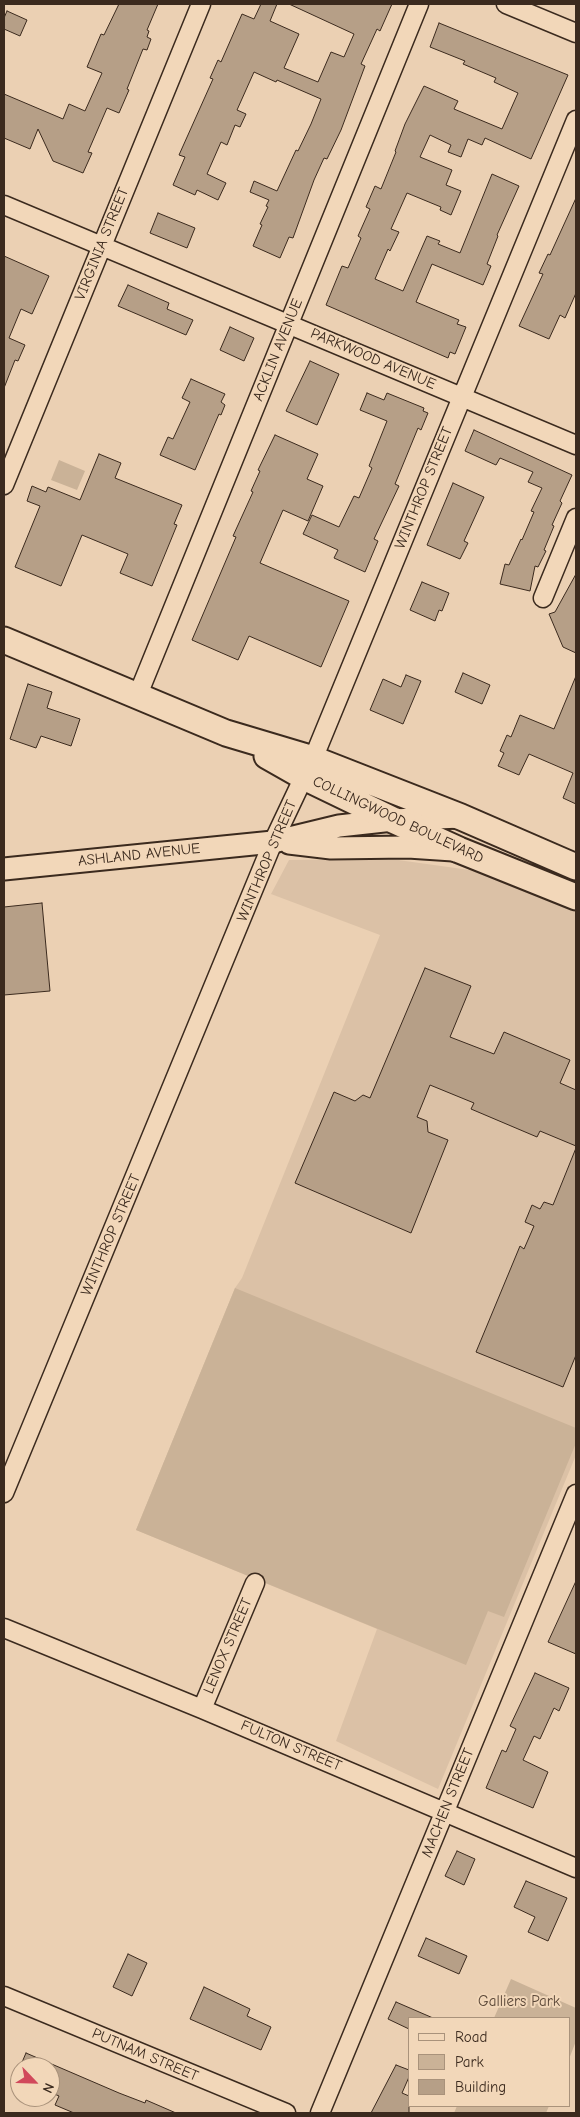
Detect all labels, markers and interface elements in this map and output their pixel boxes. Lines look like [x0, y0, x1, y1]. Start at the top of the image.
street label: VIRGINIA STREET [71, 185, 133, 303]
street label: ACKLIN AVENUE [249, 296, 307, 404]
street label: PARKWOOD AVENUE [308, 324, 438, 394]
street label: WINTHROP STREET [391, 424, 457, 552]
street label: COLLINGWOOD BOULEVARD [310, 772, 486, 868]
street label: WINTHROP STREET [233, 797, 301, 925]
street label: ASHLAND AVENUE [77, 840, 201, 870]
street label: WINTHROP STREET [77, 1171, 145, 1299]
street label: LENOX STREET [200, 1595, 256, 1697]
street label: FULTON STREET [238, 1717, 344, 1775]
street label: MACHEN STREET [418, 1746, 478, 1860]
park label: Galliers Park [478, 1993, 560, 2011]
legend [408, 2017, 570, 2107]
street label: PUTNAM STREET [89, 2024, 201, 2086]
text: Road [455, 2028, 487, 2046]
text: Park [455, 2053, 484, 2071]
north arrow [10, 2057, 60, 2107]
text: Building [455, 2078, 506, 2096]
text: N [39, 2080, 58, 2096]

